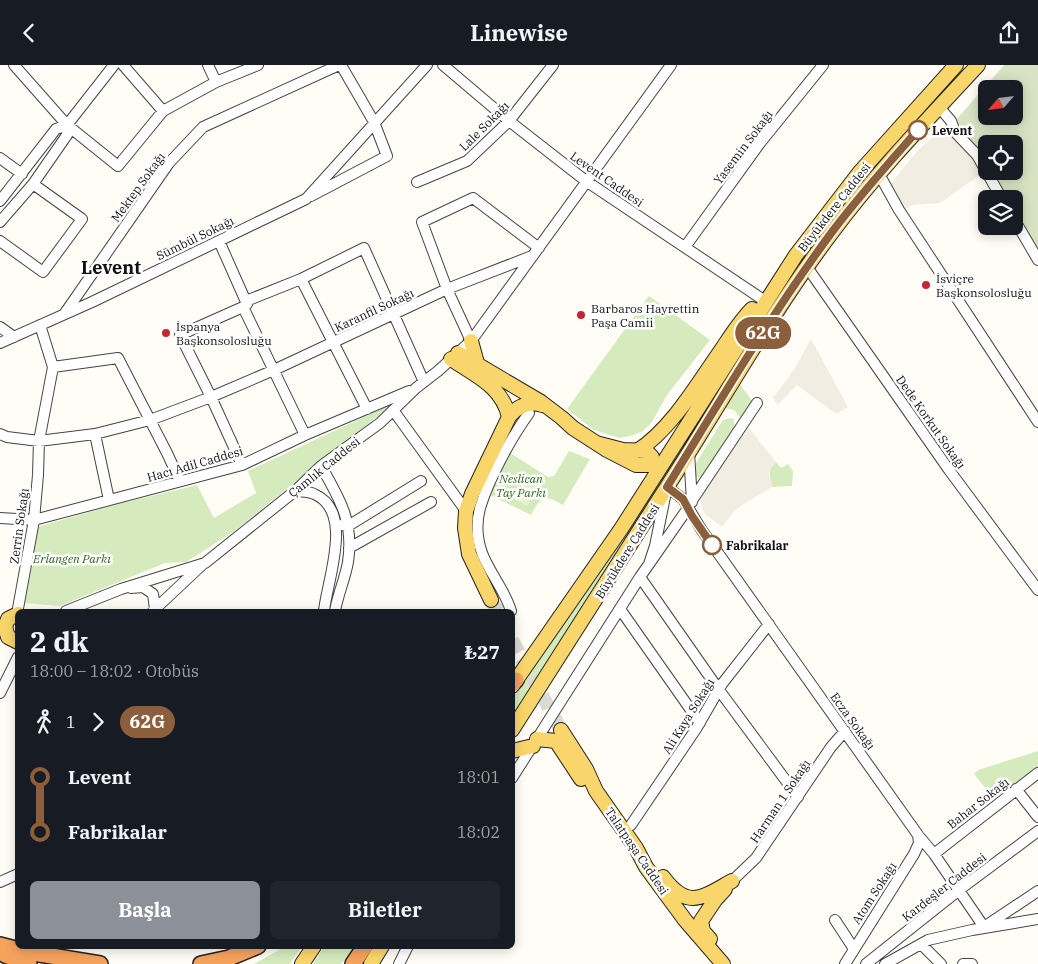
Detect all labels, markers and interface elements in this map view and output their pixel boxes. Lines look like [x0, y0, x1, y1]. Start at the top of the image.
text: Linewise [470, 18, 568, 47]
icon: back [15, 19, 43, 47]
icon: share [995, 19, 1023, 47]
north arrow [978, 80, 1022, 125]
map controls [978, 80, 1023, 235]
street label: Lale Sokağı [456, 98, 512, 154]
street label: Yasemin Sokağı [710, 107, 776, 187]
marker: Levent [908, 120, 928, 140]
place label: Levent [932, 123, 972, 138]
button: locate [978, 135, 1023, 180]
street label: Levent Caddesi [568, 148, 647, 210]
street label: Mektep Sokağı [108, 149, 168, 225]
street label: Büyükdere Caddesi [794, 159, 874, 255]
button: layers [978, 190, 1023, 235]
street label: Sümbül Sokağı [154, 213, 236, 263]
district label: Levent [81, 256, 141, 279]
place label: İsviçre Başkonsolosluğu [936, 271, 1032, 300]
marker: İsviçre Başkonsolosluğu [920, 279, 932, 291]
street label: Karanfil Sokağı [332, 285, 416, 335]
place label: Barbaros Hayrettin Paşa Camii [591, 301, 700, 330]
marker: Barbaros Hayrettin Paşa Camii [575, 309, 587, 321]
line badge: 62G [734, 317, 792, 349]
place label: İspanya Başkonsolosluğu [176, 319, 272, 348]
text: 62G [745, 321, 781, 344]
marker: İspanya Başkonsolosluğu [160, 327, 172, 339]
street label: Dede Korkut Sokağı [893, 372, 969, 472]
street label: Çamlık Caddesi [285, 433, 363, 500]
street label: Hacı Adil Caddesi [145, 443, 245, 485]
park label: Neslican Tay Parkı [496, 471, 546, 500]
street label: Zerrin Sokağı [6, 487, 32, 565]
street label: Büyükdere Caddesi [592, 501, 662, 601]
marker: Fabrikalar [702, 535, 722, 555]
place label: Fabrikalar [726, 538, 789, 553]
park label: Erlangen Parkı [32, 551, 111, 566]
text: 2 dk [30, 623, 88, 660]
text: ₺27 [465, 640, 500, 664]
text: 18:00 – 18:02 · Otobüs [30, 661, 199, 681]
street label: Ali Kaya Sokağı [659, 675, 717, 757]
street label: Ecza Sokağı [827, 690, 879, 753]
icon: walk [30, 708, 58, 736]
icon: forward [84, 708, 112, 736]
text: 62G [130, 710, 165, 733]
text: 1 [66, 712, 76, 732]
street label: Harman 1 Sokağı [747, 756, 814, 846]
text: Levent [68, 765, 131, 789]
text: 18:01 [457, 767, 500, 787]
street label: Bahar Sokağı [944, 774, 1012, 832]
street label: Talatpaşa Caddesi [602, 804, 672, 898]
text: Fabrikalar [68, 820, 167, 844]
text: 18:02 [457, 822, 500, 842]
street label: Kardeşler Caddesi [899, 849, 989, 925]
street label: Atom Sokağı [848, 859, 900, 927]
button: Başla [30, 881, 260, 939]
button: Biletler [270, 881, 500, 939]

